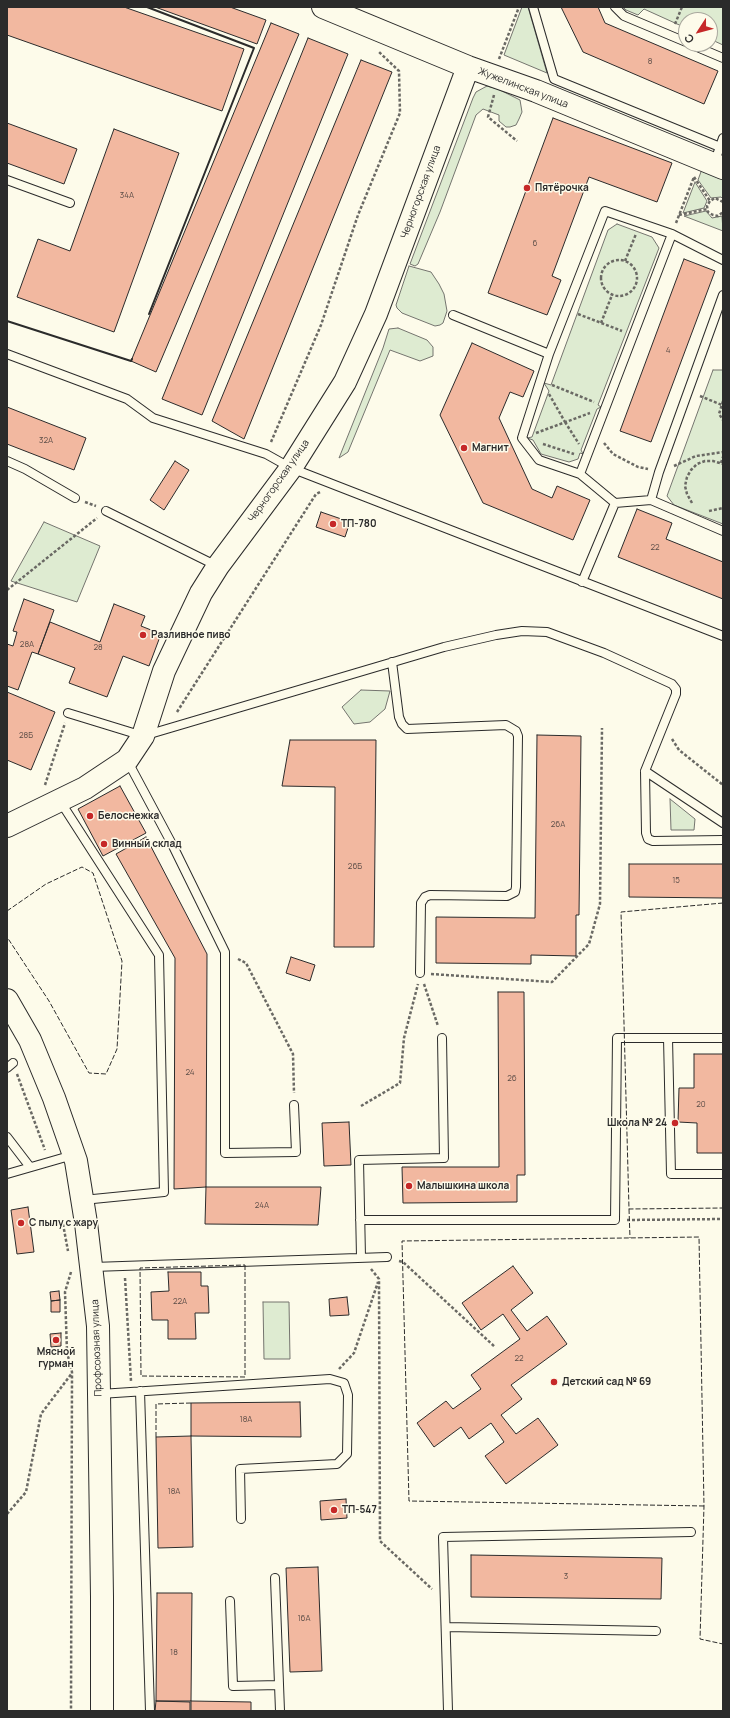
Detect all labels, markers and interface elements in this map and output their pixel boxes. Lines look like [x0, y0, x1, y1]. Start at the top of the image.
north arrow [678, 12, 718, 52]
text: С [680, 31, 697, 46]
house number: 8 [648, 57, 652, 67]
street label: Жужелинская улица [476, 65, 570, 111]
street label: Черногорская улица [399, 144, 443, 240]
place label: Пятёрочка [535, 182, 589, 194]
marker: Пятёрочка [522, 183, 532, 193]
house number: 34А [120, 191, 134, 201]
house number: 6 [533, 239, 537, 249]
house number: 4 [666, 346, 670, 356]
house number: 32А [39, 436, 53, 446]
street label: Черногорская улица [246, 437, 312, 525]
place label: Магнит [472, 442, 509, 454]
marker: Магнит [459, 443, 469, 453]
place label: ТП-780 [341, 518, 377, 530]
marker: ТП-780 [328, 519, 338, 529]
house number: 22 [650, 543, 660, 553]
place label: Разливное пиво [151, 629, 230, 641]
marker: Разливное пиво [138, 630, 148, 640]
house number: 28А [20, 640, 34, 650]
house number: 28 [93, 643, 103, 653]
house number: 28Б [19, 731, 33, 741]
place label: Белоснежка [98, 810, 159, 822]
marker: Белоснежка [85, 811, 95, 821]
house number: 26А [551, 820, 565, 830]
place label: Винный склад [112, 838, 181, 850]
marker: Винный склад [99, 839, 109, 849]
house number: 26Б [348, 862, 362, 872]
house number: 15 [672, 876, 680, 886]
house number: 24 [185, 1068, 195, 1078]
house number: 26 [507, 1074, 517, 1084]
house number: 20 [696, 1100, 706, 1110]
place label: Школа № 24 [607, 1117, 667, 1129]
marker: Школа № 24 [670, 1118, 680, 1128]
place label: Малышкина школа [417, 1180, 509, 1192]
marker: Малышкина школа [404, 1181, 414, 1191]
house number: 24А [255, 1201, 269, 1211]
place label: С пылу с жару [29, 1217, 98, 1229]
marker: С пылу с жару [16, 1218, 26, 1228]
house number: 22А [173, 1297, 187, 1307]
street label: Профсоюзная улица [89, 1299, 105, 1397]
marker: Мясной гурман [51, 1335, 61, 1345]
place label: Мясной гурман [37, 1346, 75, 1370]
house number: 22 [514, 1354, 524, 1364]
place label: Детский сад № 69 [562, 1376, 651, 1388]
marker: Детский сад № 69 [549, 1377, 559, 1387]
house number: 18А [240, 1415, 252, 1425]
house number: 18А [168, 1487, 180, 1497]
place label: ТП-547 [342, 1504, 377, 1516]
marker: ТП-547 [329, 1505, 339, 1515]
house number: 3 [564, 1572, 568, 1582]
house number: 16А [297, 1614, 311, 1624]
house number: 18 [170, 1648, 178, 1658]

